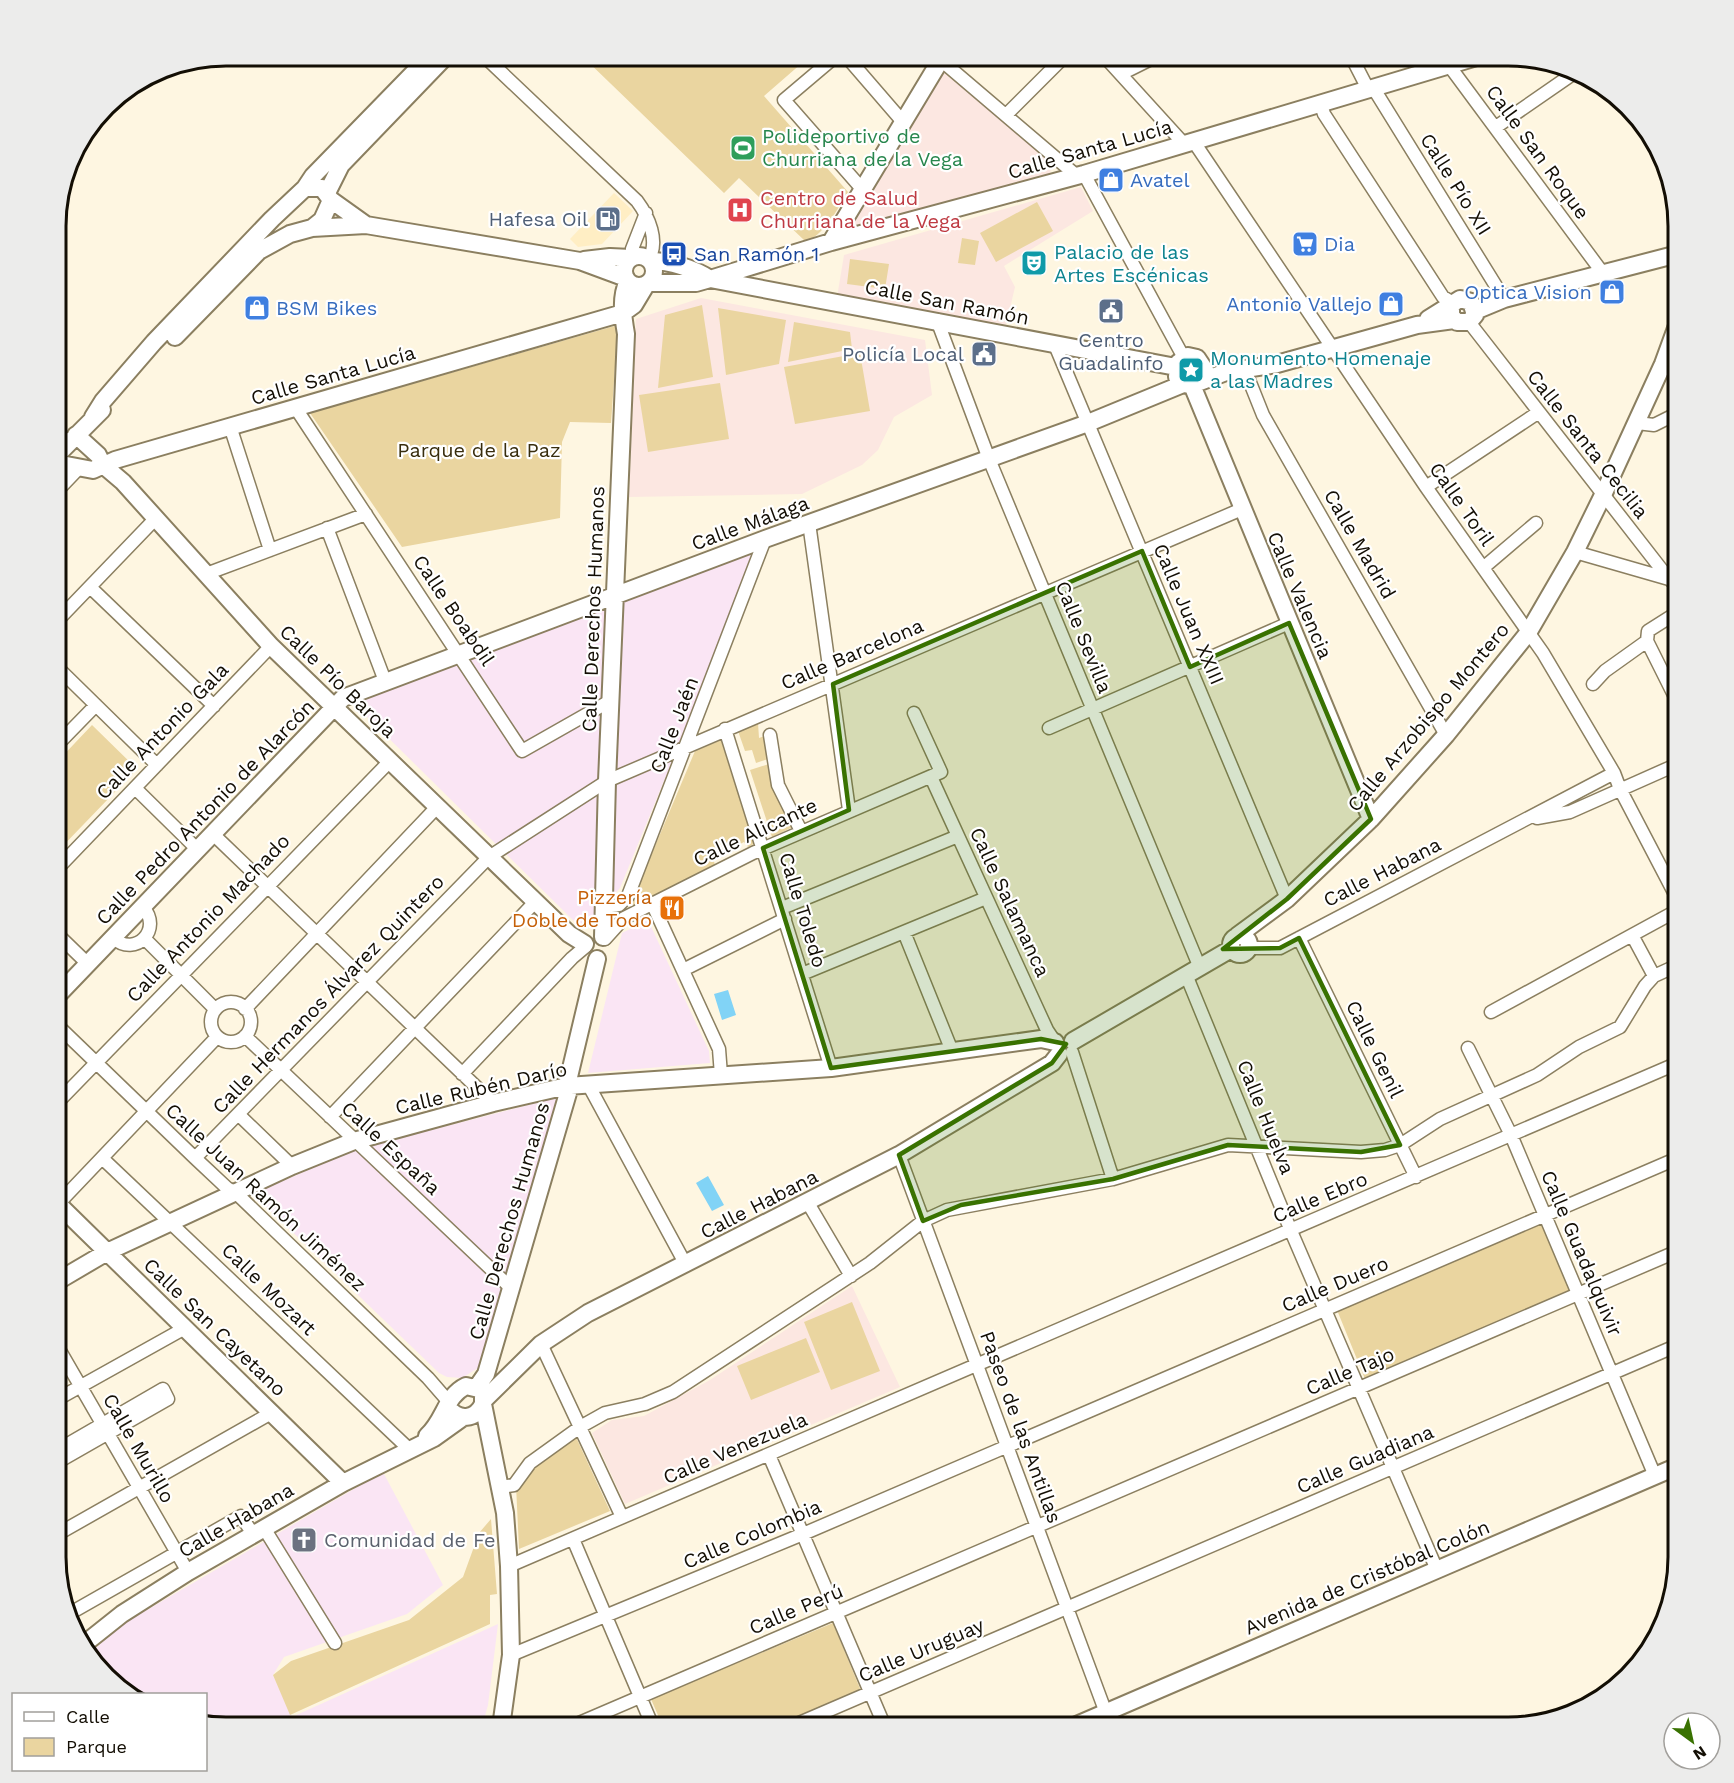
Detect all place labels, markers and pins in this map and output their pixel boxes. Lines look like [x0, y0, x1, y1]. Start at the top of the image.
place label: Polideportivo de Churriana de la Vega [762, 124, 963, 171]
sports icon: Polideportivo de Churriana de la Vega [728, 133, 758, 163]
shop icon: Avatel [1096, 165, 1126, 195]
place label: Avatel [1130, 168, 1190, 192]
place label: Centro de Salud Churriana de la Vega [760, 186, 961, 233]
hospital icon: Centro de Salud Churriana de la Vega [725, 195, 755, 225]
fuel station icon: Hafesa Oil [593, 204, 623, 234]
place label: Hafesa Oil [489, 207, 588, 231]
supermarket icon: Dia [1290, 229, 1320, 259]
place label: Dia [1324, 232, 1355, 256]
bus stop icon: San Ramón 1 [659, 239, 689, 269]
place label: Palacio de las Artes Escénicas [1054, 240, 1209, 287]
place label: San Ramón 1 [694, 242, 819, 266]
theatre icon: Palacio de las Artes Escénicas [1019, 248, 1049, 278]
shop icon: Optica Vision [1597, 277, 1627, 307]
place label: Optica Vision [1464, 280, 1592, 304]
shop icon: Antonio Vallejo [1376, 289, 1406, 319]
place label: Antonio Vallejo [1226, 292, 1372, 316]
shop icon: BSM Bikes [242, 293, 272, 323]
place label: BSM Bikes [276, 296, 377, 320]
public building icon: Centro Guadalinfo [1096, 296, 1126, 326]
place label: Centro Guadalinfo [1058, 328, 1164, 375]
public building icon: Policía Local [969, 339, 999, 369]
place label: Policía Local [842, 342, 964, 366]
place label: Monumento Homenaje a las Madres [1210, 346, 1431, 393]
place icon: Monumento Homenaje a las Madres [1176, 355, 1206, 385]
place label: Pizzería Doble de Todo [512, 885, 652, 932]
restaurant icon: Pizzería Doble de Todo [657, 893, 687, 923]
church icon: Comunidad de Fe [289, 1525, 319, 1555]
place label: Comunidad de Fe [324, 1528, 496, 1552]

